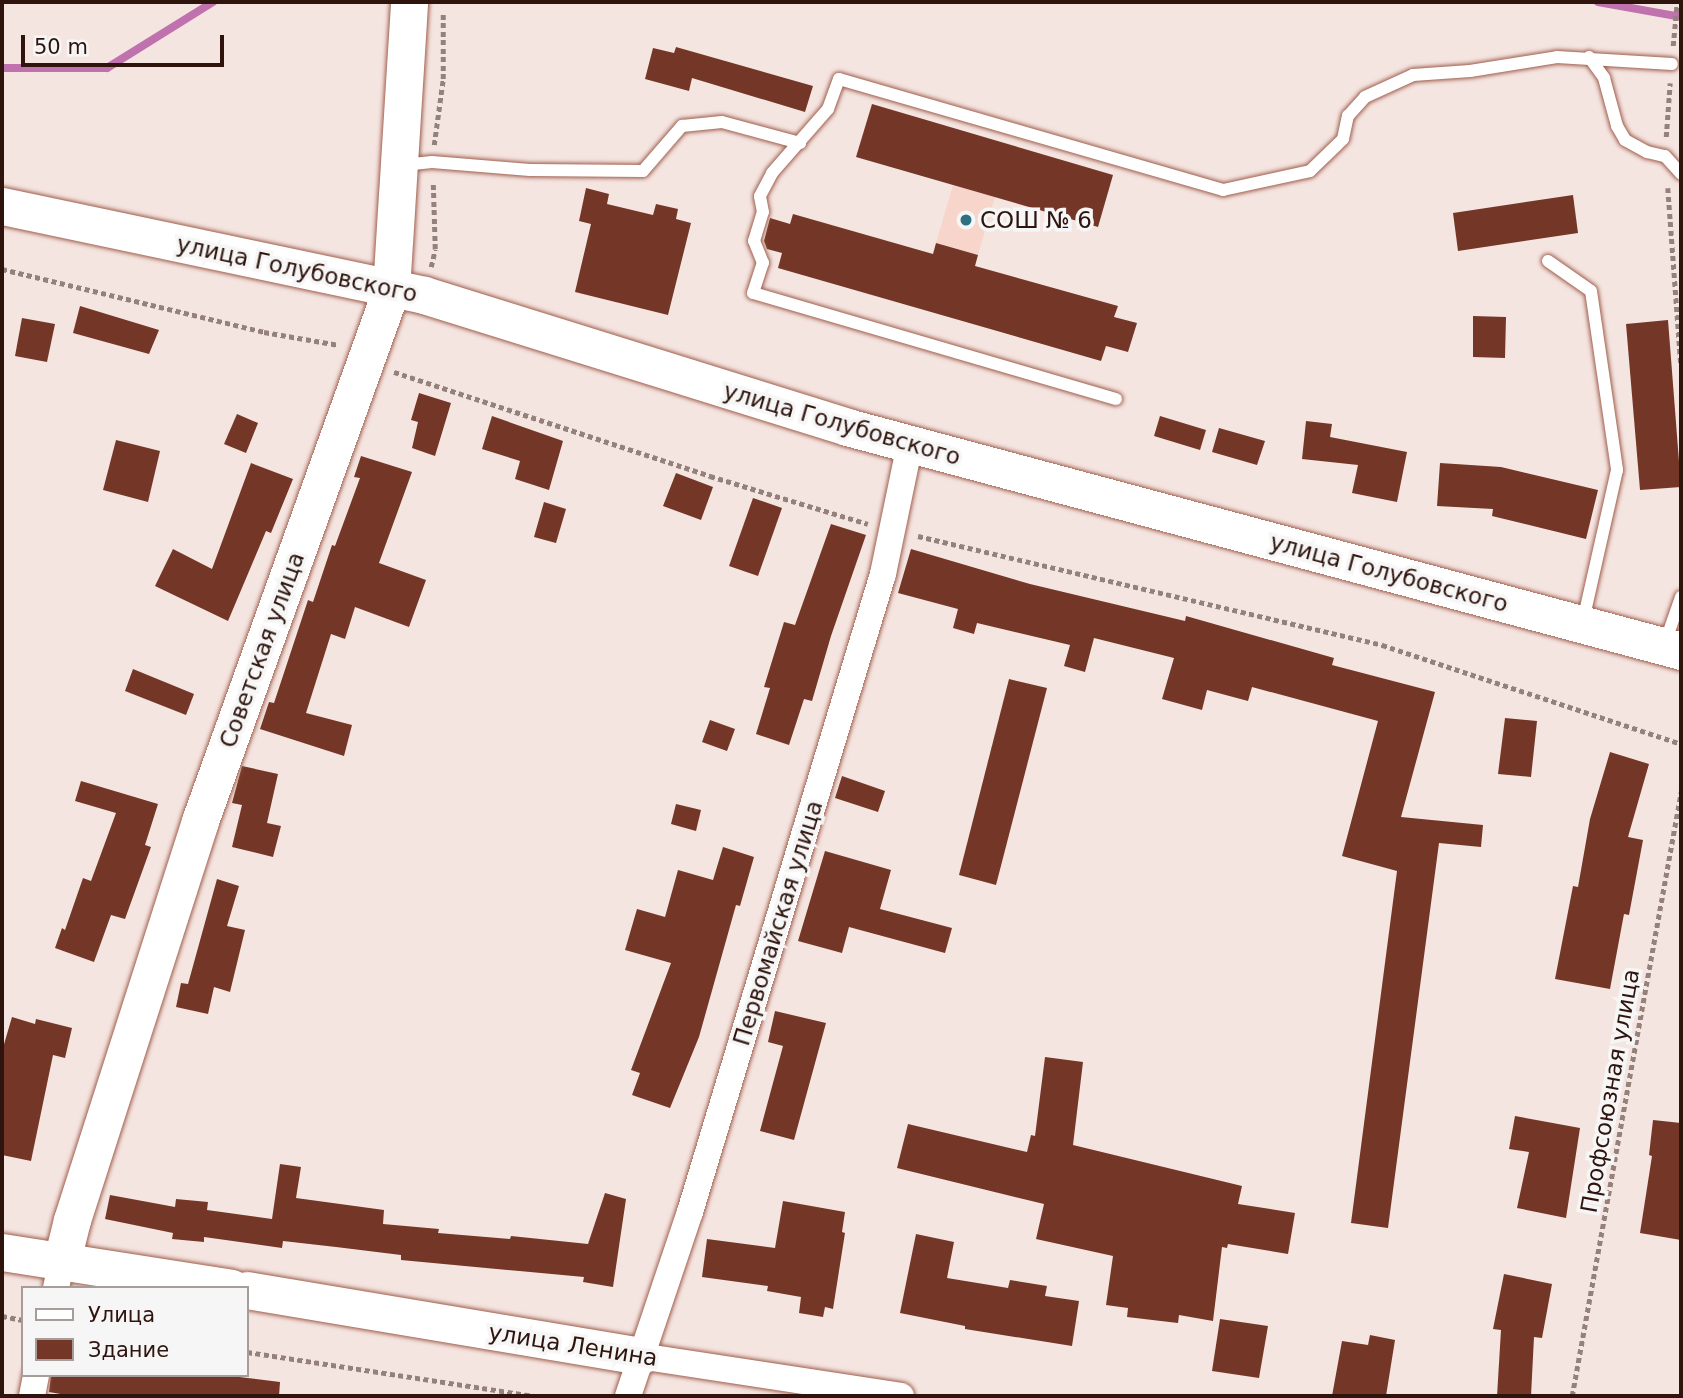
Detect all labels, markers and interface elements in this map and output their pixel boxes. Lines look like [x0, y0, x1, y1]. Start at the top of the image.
scale bar [24, 21, 228, 65]
text: 50 m [34, 35, 88, 59]
place label: СОШ № 6 [980, 206, 1092, 234]
marker: СОШ № 6 [958, 212, 974, 228]
street label: улица Голубовского [174, 230, 420, 308]
street label: улица Голубовского [720, 377, 964, 471]
street label: улица Голубовского [1267, 528, 1511, 618]
street label: Советская улица [214, 548, 310, 752]
street label: Первомайская улица [728, 797, 828, 1049]
street label: Профсоюзная улица [1575, 967, 1645, 1215]
legend [21, 1286, 248, 1377]
text: Улица [88, 1303, 155, 1327]
street label: улица Ленина [486, 1318, 660, 1372]
text: Здание [88, 1338, 169, 1362]

